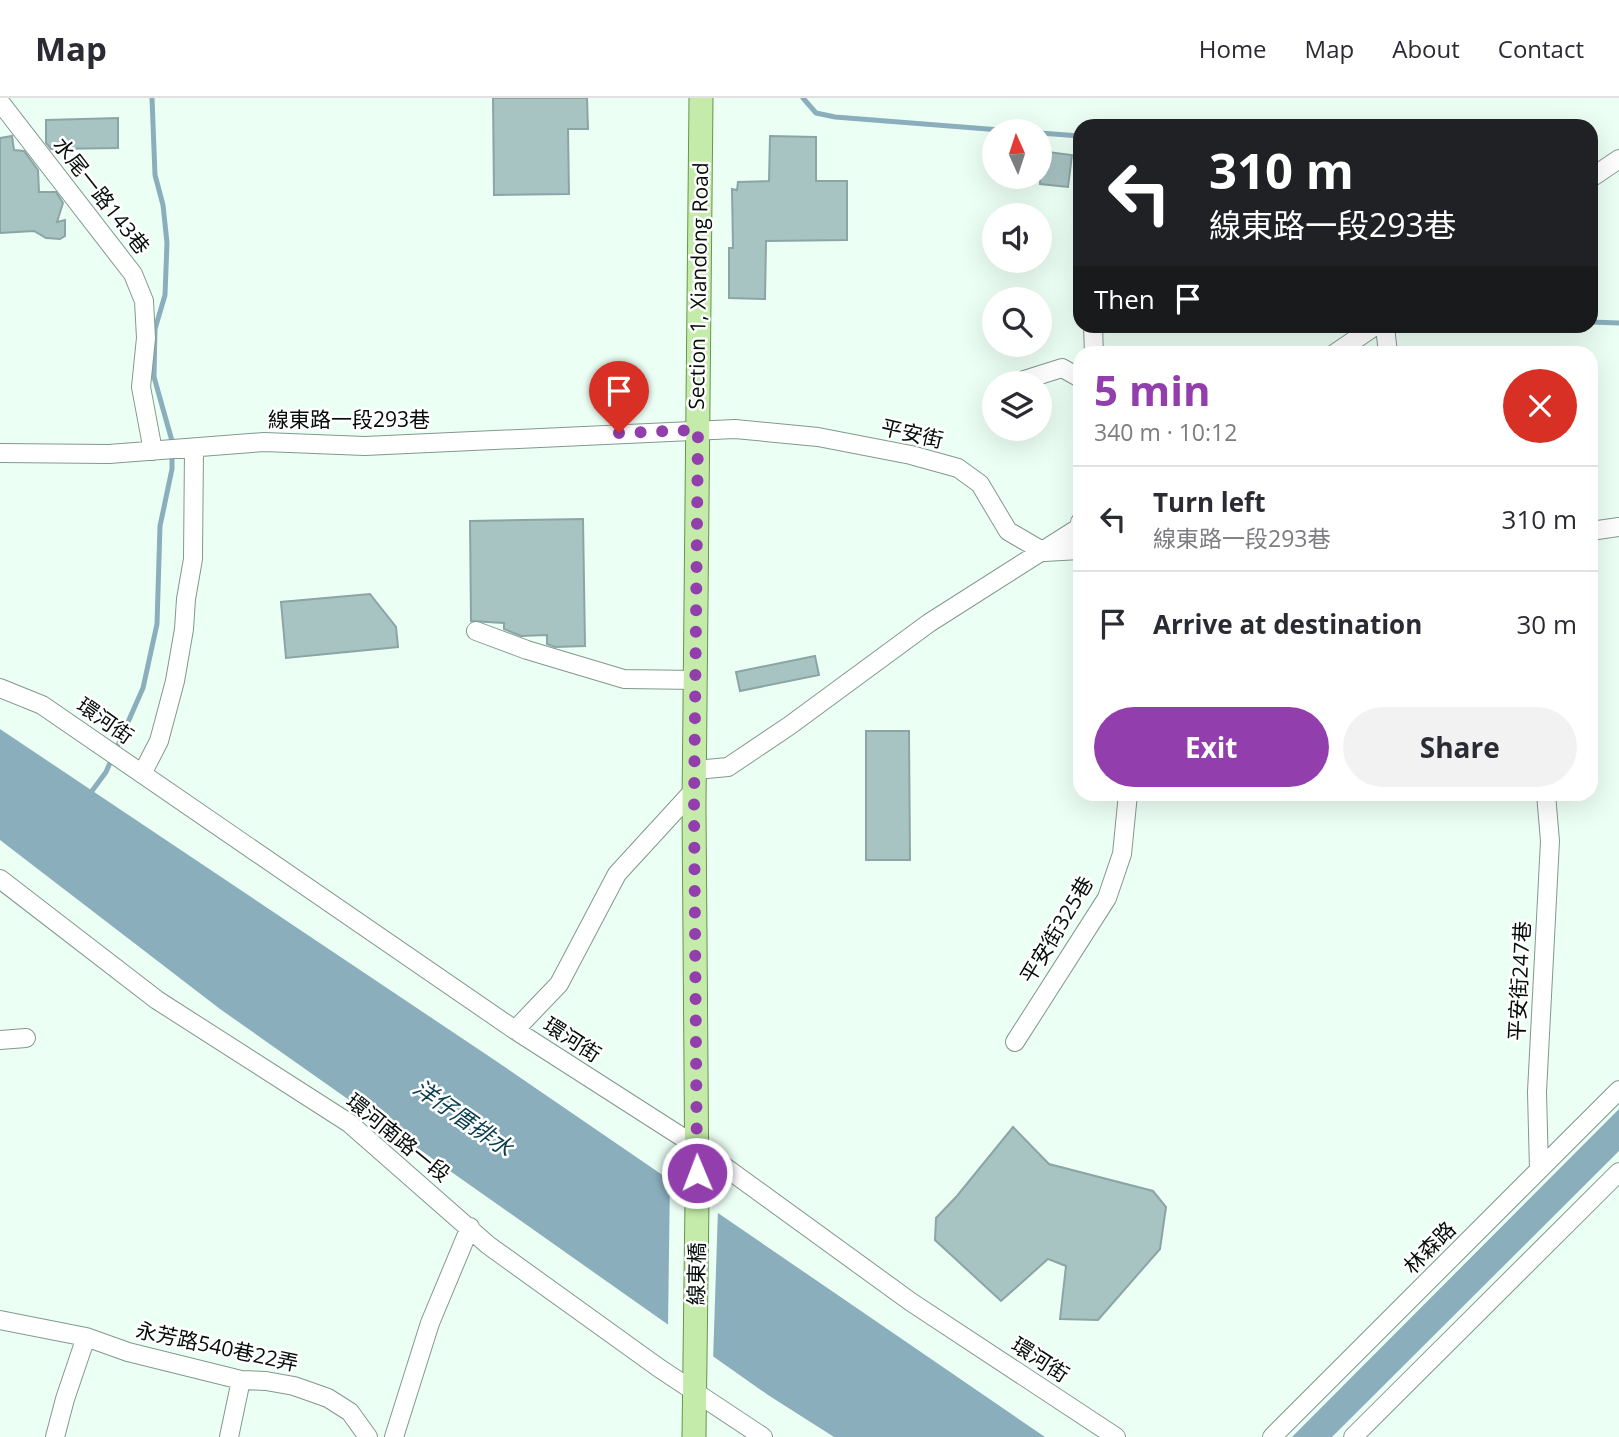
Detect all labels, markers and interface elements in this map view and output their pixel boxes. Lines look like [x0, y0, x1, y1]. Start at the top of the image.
text: Map [35, 26, 107, 71]
text: Home [1199, 32, 1267, 65]
text: Map [1305, 32, 1354, 65]
text: About [1392, 32, 1460, 65]
text: Contact [1498, 32, 1584, 65]
north arrow [982, 119, 1052, 189]
map controls [982, 119, 1052, 441]
street label: 水尾一路143巷 [47, 131, 156, 260]
text: 310 m [1209, 137, 1354, 203]
icon: left [1094, 147, 1185, 238]
street label: Section 1, Xiandong Road [682, 162, 714, 410]
button: sound [982, 203, 1052, 273]
text: 線東路一段293巷 [1209, 203, 1456, 246]
icon: arrive [1169, 280, 1207, 318]
text: Then [1094, 281, 1155, 317]
button: search [982, 287, 1052, 357]
pin [589, 361, 649, 433]
text: 5 min [1094, 361, 1211, 418]
button: close [1503, 369, 1577, 443]
button: layers [982, 371, 1052, 441]
icon: arrive [600, 372, 638, 410]
street label: 線東路一段293巷 [268, 405, 430, 433]
street label: 平安街 [878, 412, 946, 454]
text: 340 m · 10:12 [1094, 416, 1237, 448]
text: Turn left [1153, 484, 1265, 520]
icon: left [1094, 500, 1132, 538]
text: 310 m [1502, 501, 1577, 537]
text: 線東路一段293巷 [1153, 522, 1330, 554]
icon: arrive [1094, 605, 1132, 643]
text: Arrive at destination [1153, 606, 1422, 642]
text: 30 m [1516, 606, 1577, 642]
street label: 環河街 [72, 691, 139, 750]
button: Exit [1094, 707, 1329, 787]
button: Share [1343, 707, 1577, 787]
street label: 平安街325巷 [1013, 871, 1099, 988]
street label: 平安街247巷 [1502, 920, 1536, 1042]
street label: 環河街 [539, 1010, 607, 1068]
water label: 洋仔厝排水 [407, 1071, 521, 1164]
street label: 環河南路一段 [341, 1087, 456, 1188]
position arrow [660, 1136, 734, 1210]
street label: 林森路 [1397, 1215, 1461, 1279]
street label: 線東橋 [681, 1242, 711, 1306]
street label: 永芳路540巷22弄 [134, 1315, 301, 1377]
street label: 環河街 [1007, 1330, 1075, 1388]

